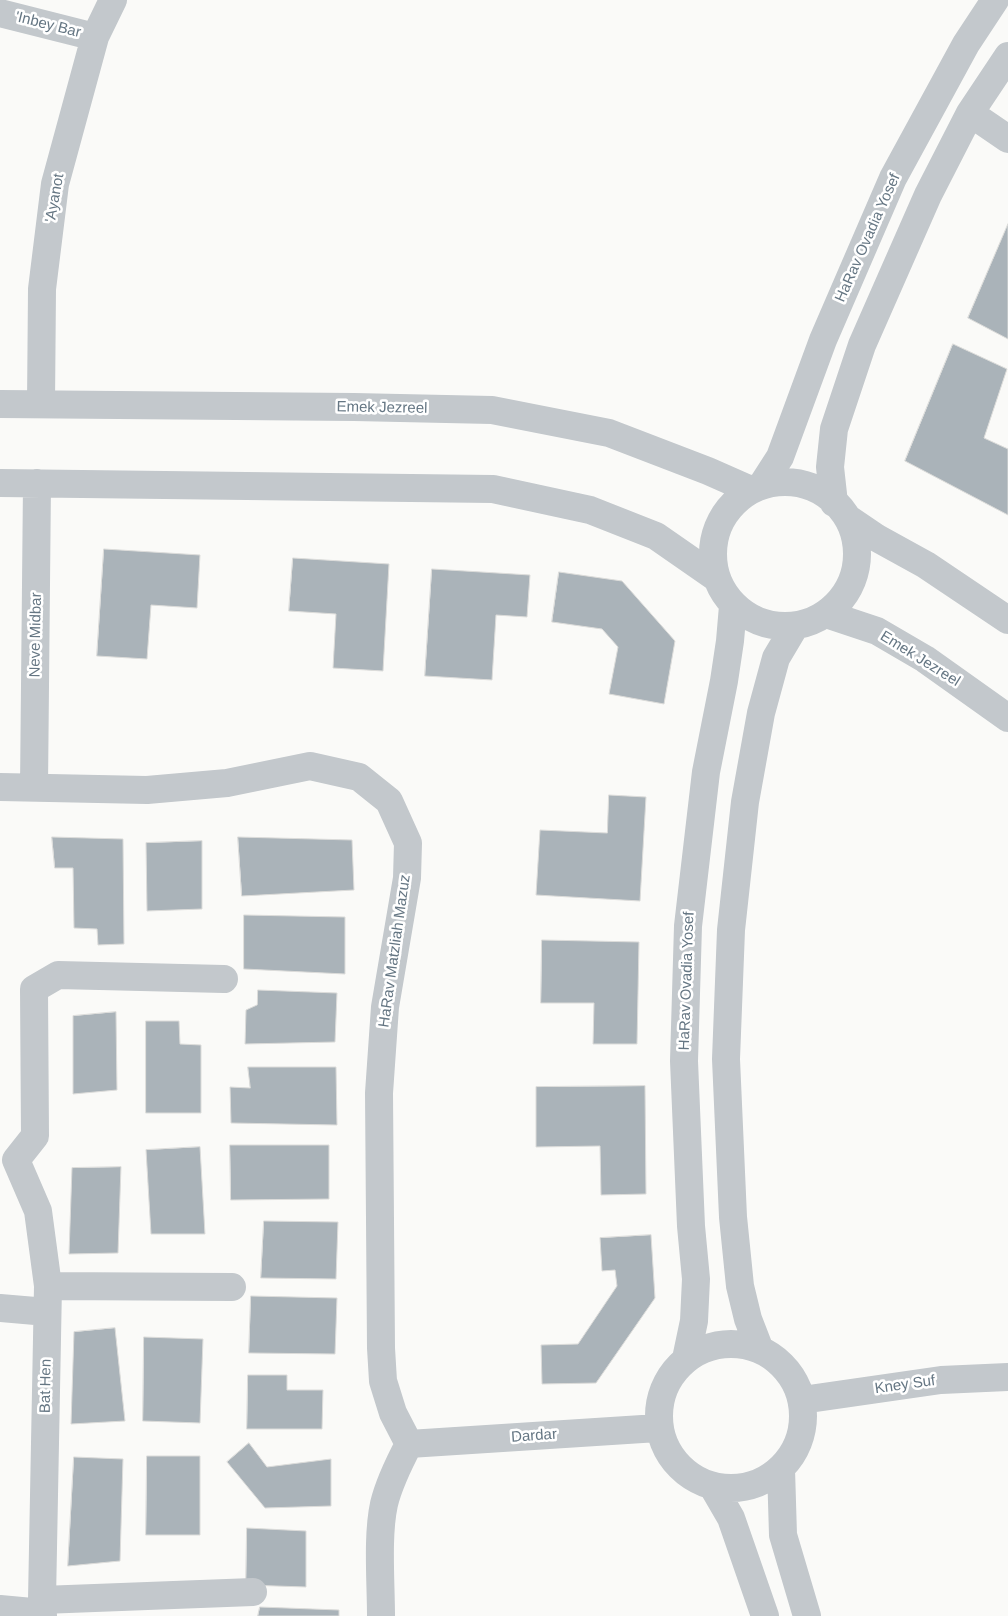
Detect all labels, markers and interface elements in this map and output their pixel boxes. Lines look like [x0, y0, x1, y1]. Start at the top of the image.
street label: 'Inbey Bar [13, 8, 83, 42]
street label: HaRav Ovadia Yosef [832, 171, 904, 305]
street label: 'Ayanot [42, 172, 68, 224]
street label: Emek Jezreel [336, 398, 428, 418]
street label: Neve Midbar [26, 592, 46, 678]
street label: Emek Jezreel [877, 627, 963, 691]
street label: HaRav Matzliah Mazuz [375, 873, 415, 1029]
street label: HaRav Ovadia Yosef [676, 911, 698, 1051]
street label: Bat Hen [37, 1359, 55, 1413]
street label: Kney Suf [874, 1372, 936, 1398]
street label: Dardar [511, 1425, 557, 1447]

